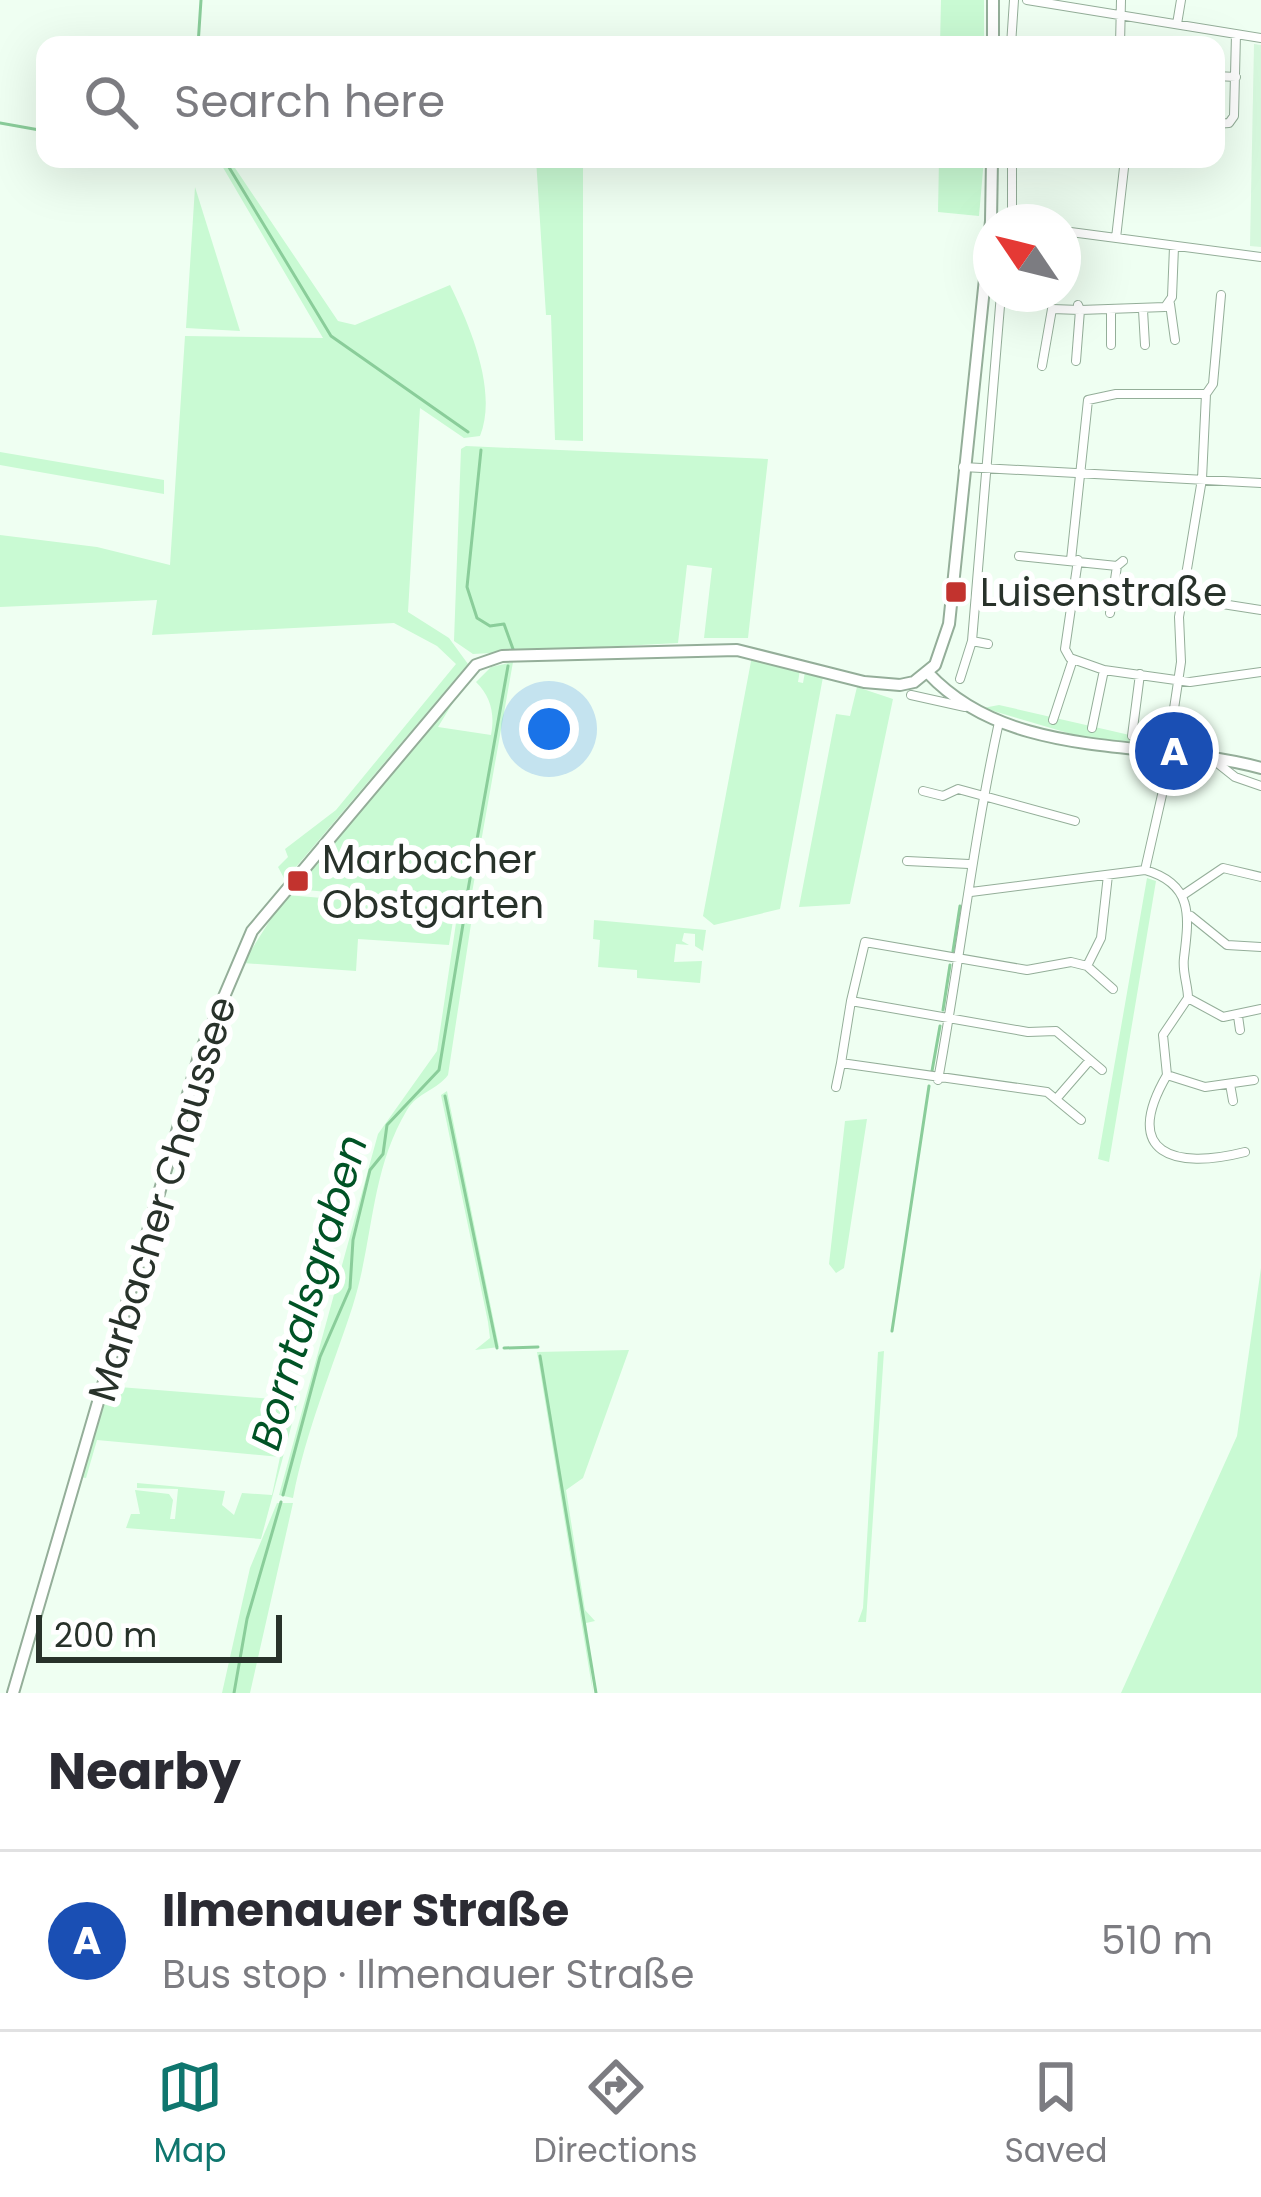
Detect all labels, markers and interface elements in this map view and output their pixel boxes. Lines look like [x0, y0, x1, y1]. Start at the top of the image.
search box [36, 36, 1225, 168]
icon: search [78, 69, 144, 135]
text: Search here [174, 70, 445, 133]
north arrow [973, 204, 1081, 312]
place label: Luisenstraße [980, 565, 1227, 620]
marker: Luisenstraße [943, 579, 969, 605]
your location [519, 699, 579, 759]
pin: A [1135, 706, 1213, 796]
place label: Marbacher Obstgarten [322, 832, 544, 932]
marker: Marbacher Obstgarten [285, 868, 311, 894]
street label: Marbacher Chaussee [74, 990, 250, 1408]
water label: Borntalsgraben [236, 1128, 382, 1456]
scale bar [36, 1609, 282, 1662]
text: 200 m [54, 1612, 157, 1659]
text: Nearby [48, 1735, 241, 1807]
text: Ilmenauer Straße [162, 1879, 569, 1942]
text: A [73, 1913, 101, 1968]
text: 510 m [1101, 1913, 1213, 1968]
text: Bus stop · Ilmenauer Straße [162, 1947, 694, 2002]
tab: Map [154, 2054, 227, 2176]
tab: Directions [534, 2054, 697, 2176]
tab: Saved [1005, 2054, 1107, 2176]

